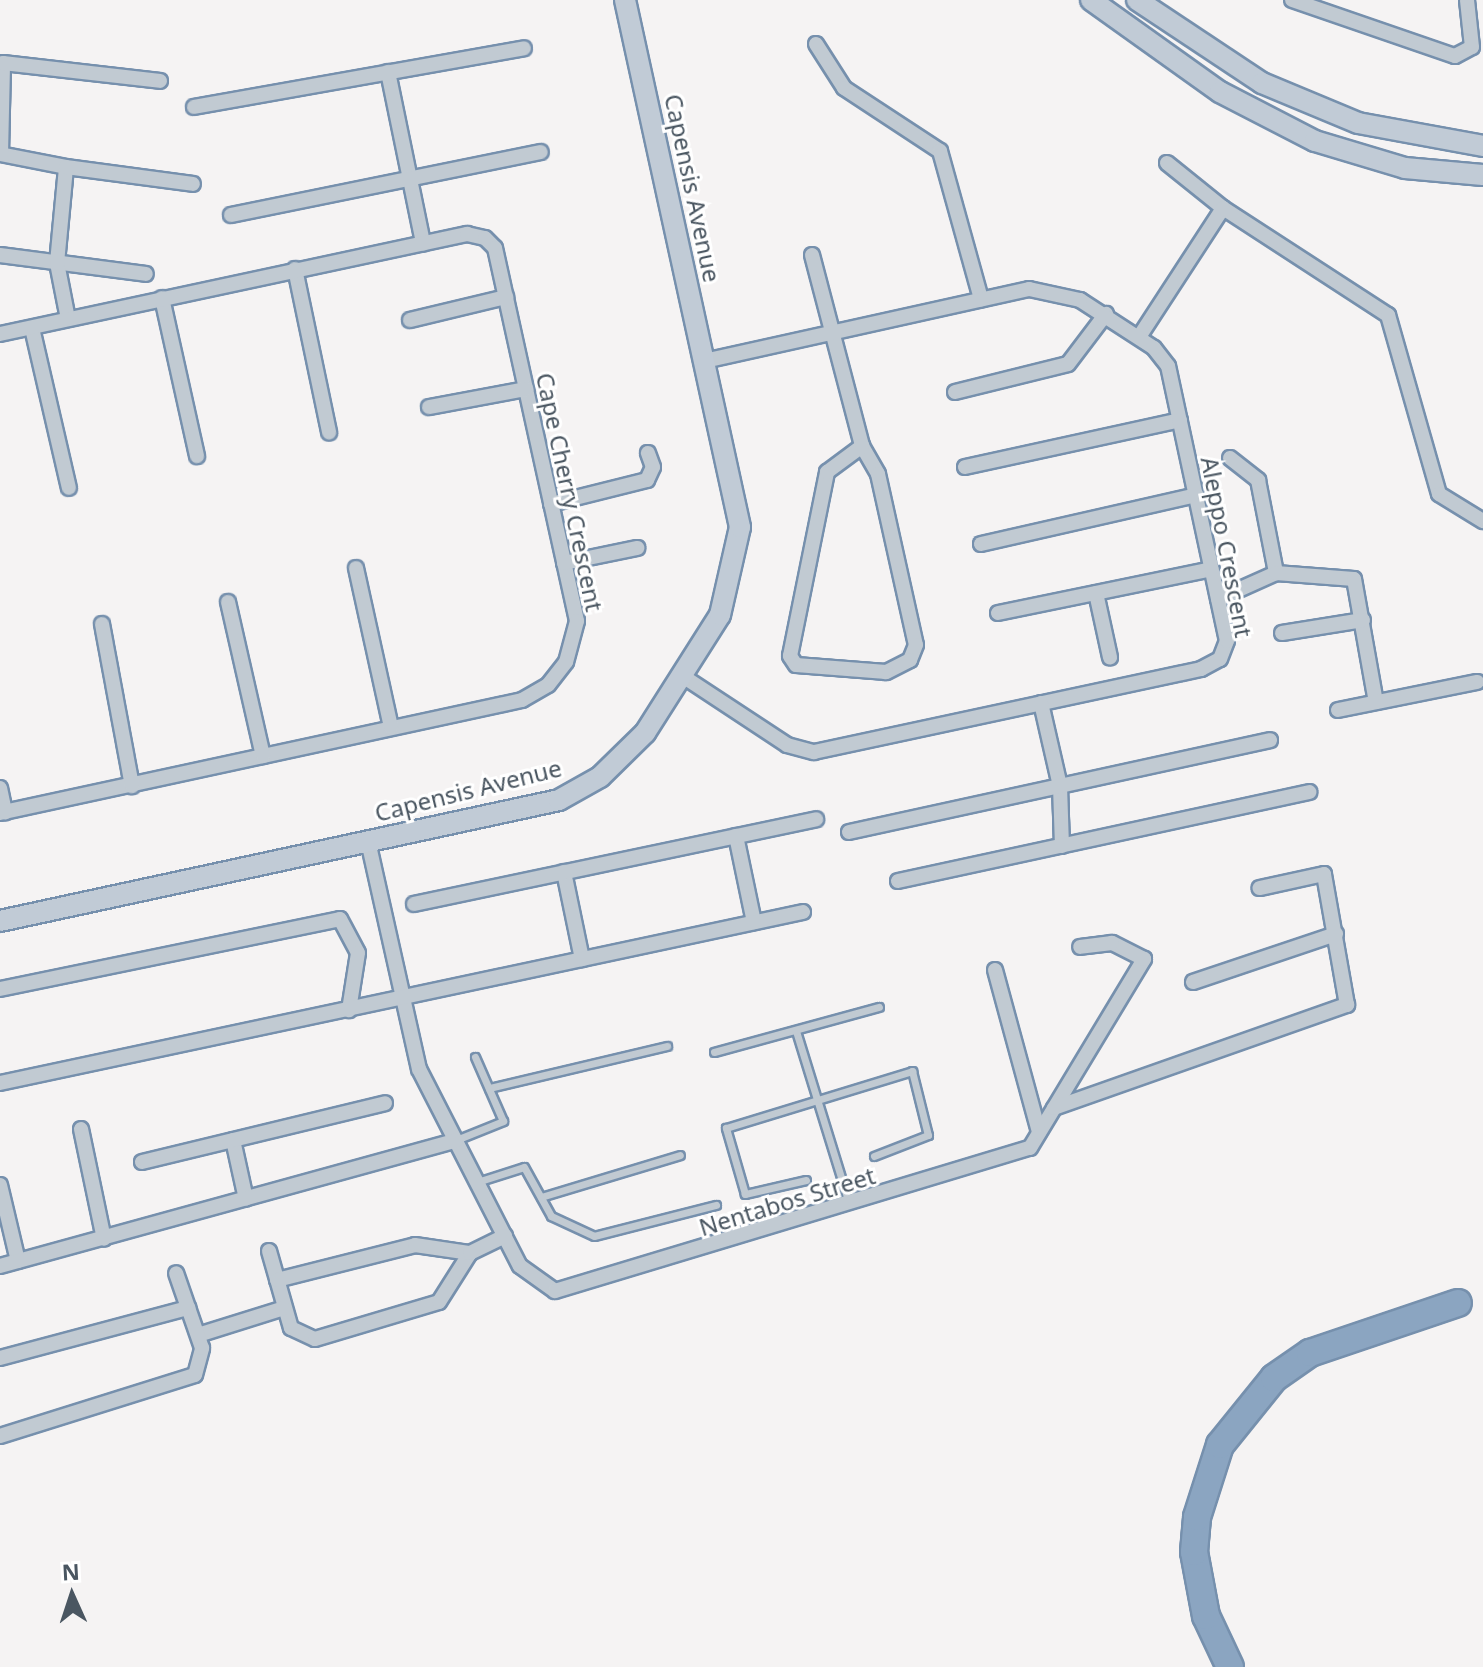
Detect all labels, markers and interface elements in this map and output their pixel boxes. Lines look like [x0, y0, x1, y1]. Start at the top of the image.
street label: Capensis Avenue [659, 91, 727, 285]
street label: Cape Cherry Crescent [531, 370, 609, 614]
street label: Aleppo Crescent [1195, 454, 1259, 640]
street label: Capensis Avenue [372, 753, 564, 827]
street label: Nentabos Street [695, 1161, 879, 1241]
north arrow [32, 1555, 112, 1635]
text: N [61, 1556, 80, 1586]

